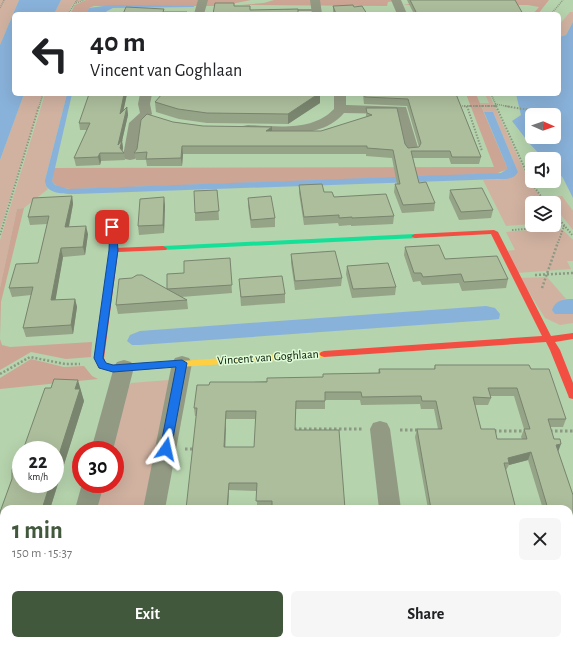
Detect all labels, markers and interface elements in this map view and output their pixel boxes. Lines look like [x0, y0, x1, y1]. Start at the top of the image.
icon: left [24, 28, 76, 80]
text: 40 m [90, 29, 146, 57]
text: Vincent van Goghlaan [90, 62, 242, 80]
north arrow [525, 108, 561, 144]
map controls [525, 108, 561, 232]
button: sound [525, 152, 561, 188]
button: layers [525, 196, 561, 232]
pin [95, 210, 129, 244]
icon: arrive [101, 216, 123, 238]
street label: Vincent van Goghlaan [217, 347, 319, 367]
position arrow [145, 428, 187, 470]
speed limit sign: 30 [72, 441, 124, 493]
text: 22 [29, 452, 47, 472]
text: km/h [28, 472, 48, 482]
button: close [519, 518, 561, 560]
text: 1 min [12, 519, 63, 543]
text: 150 m · 15:37 [12, 547, 72, 560]
button: Exit [12, 591, 283, 637]
button: Share [291, 591, 561, 637]

